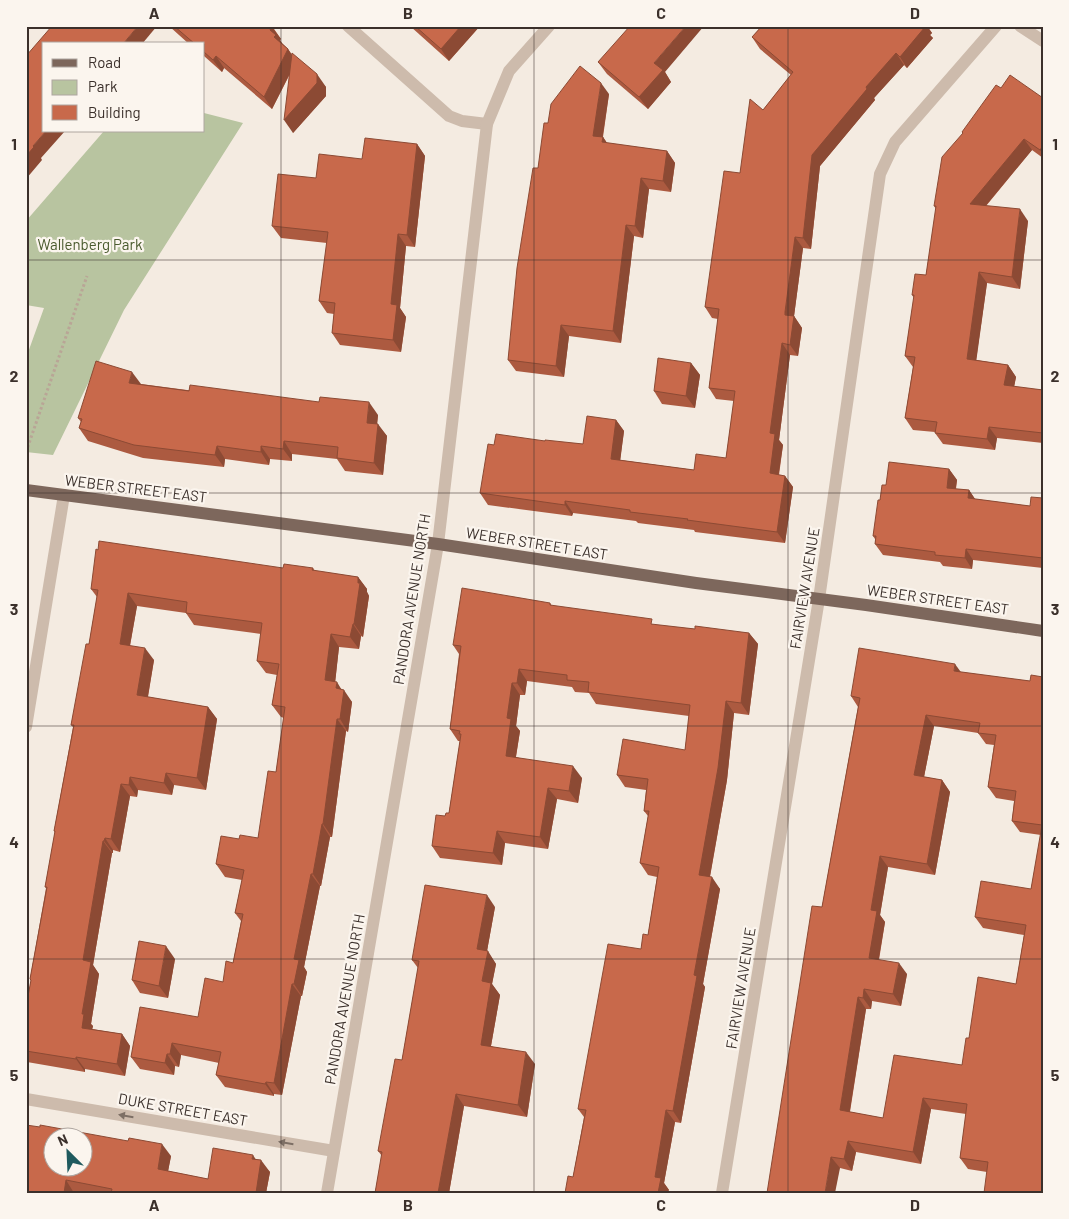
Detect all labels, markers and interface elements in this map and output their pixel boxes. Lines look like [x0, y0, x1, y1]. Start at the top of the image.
text: A [149, 3, 160, 22]
text: B [403, 3, 413, 22]
text: C [656, 3, 666, 22]
text: D [910, 3, 920, 22]
legend [42, 42, 205, 132]
text: Road [88, 53, 121, 71]
text: Park [88, 77, 118, 95]
text: Building [88, 103, 141, 121]
text: 1 [11, 134, 17, 153]
text: 1 [1052, 134, 1058, 153]
park label: Wallenberg Park [38, 235, 143, 253]
text: 2 [10, 366, 19, 385]
text: 2 [1051, 366, 1060, 385]
street label: WEBER STREET EAST [64, 470, 208, 506]
street label: PANDORA AVENUE NORTH [389, 512, 433, 686]
street label: WEBER STREET EAST [465, 523, 609, 563]
street label: FAIRVIEW AVENUE [785, 526, 823, 650]
street label: WEBER STREET EAST [866, 580, 1010, 618]
text: 3 [10, 599, 18, 618]
text: 3 [1051, 599, 1059, 618]
text: 4 [9, 832, 19, 851]
text: 4 [1050, 832, 1060, 851]
street label: PANDORA AVENUE NORTH [320, 912, 368, 1086]
street label: FAIRVIEW AVENUE [721, 926, 759, 1050]
text: 5 [10, 1065, 19, 1084]
text: 5 [1051, 1065, 1060, 1084]
street label: DUKE STREET EAST [117, 1089, 249, 1129]
one-way arrow [117, 1112, 133, 1120]
north arrow [42, 1126, 92, 1176]
text: N [55, 1130, 70, 1149]
one-way arrow [278, 1138, 294, 1146]
text: A [149, 1195, 160, 1214]
text: B [403, 1195, 413, 1214]
text: C [656, 1195, 666, 1214]
text: D [910, 1195, 920, 1214]

